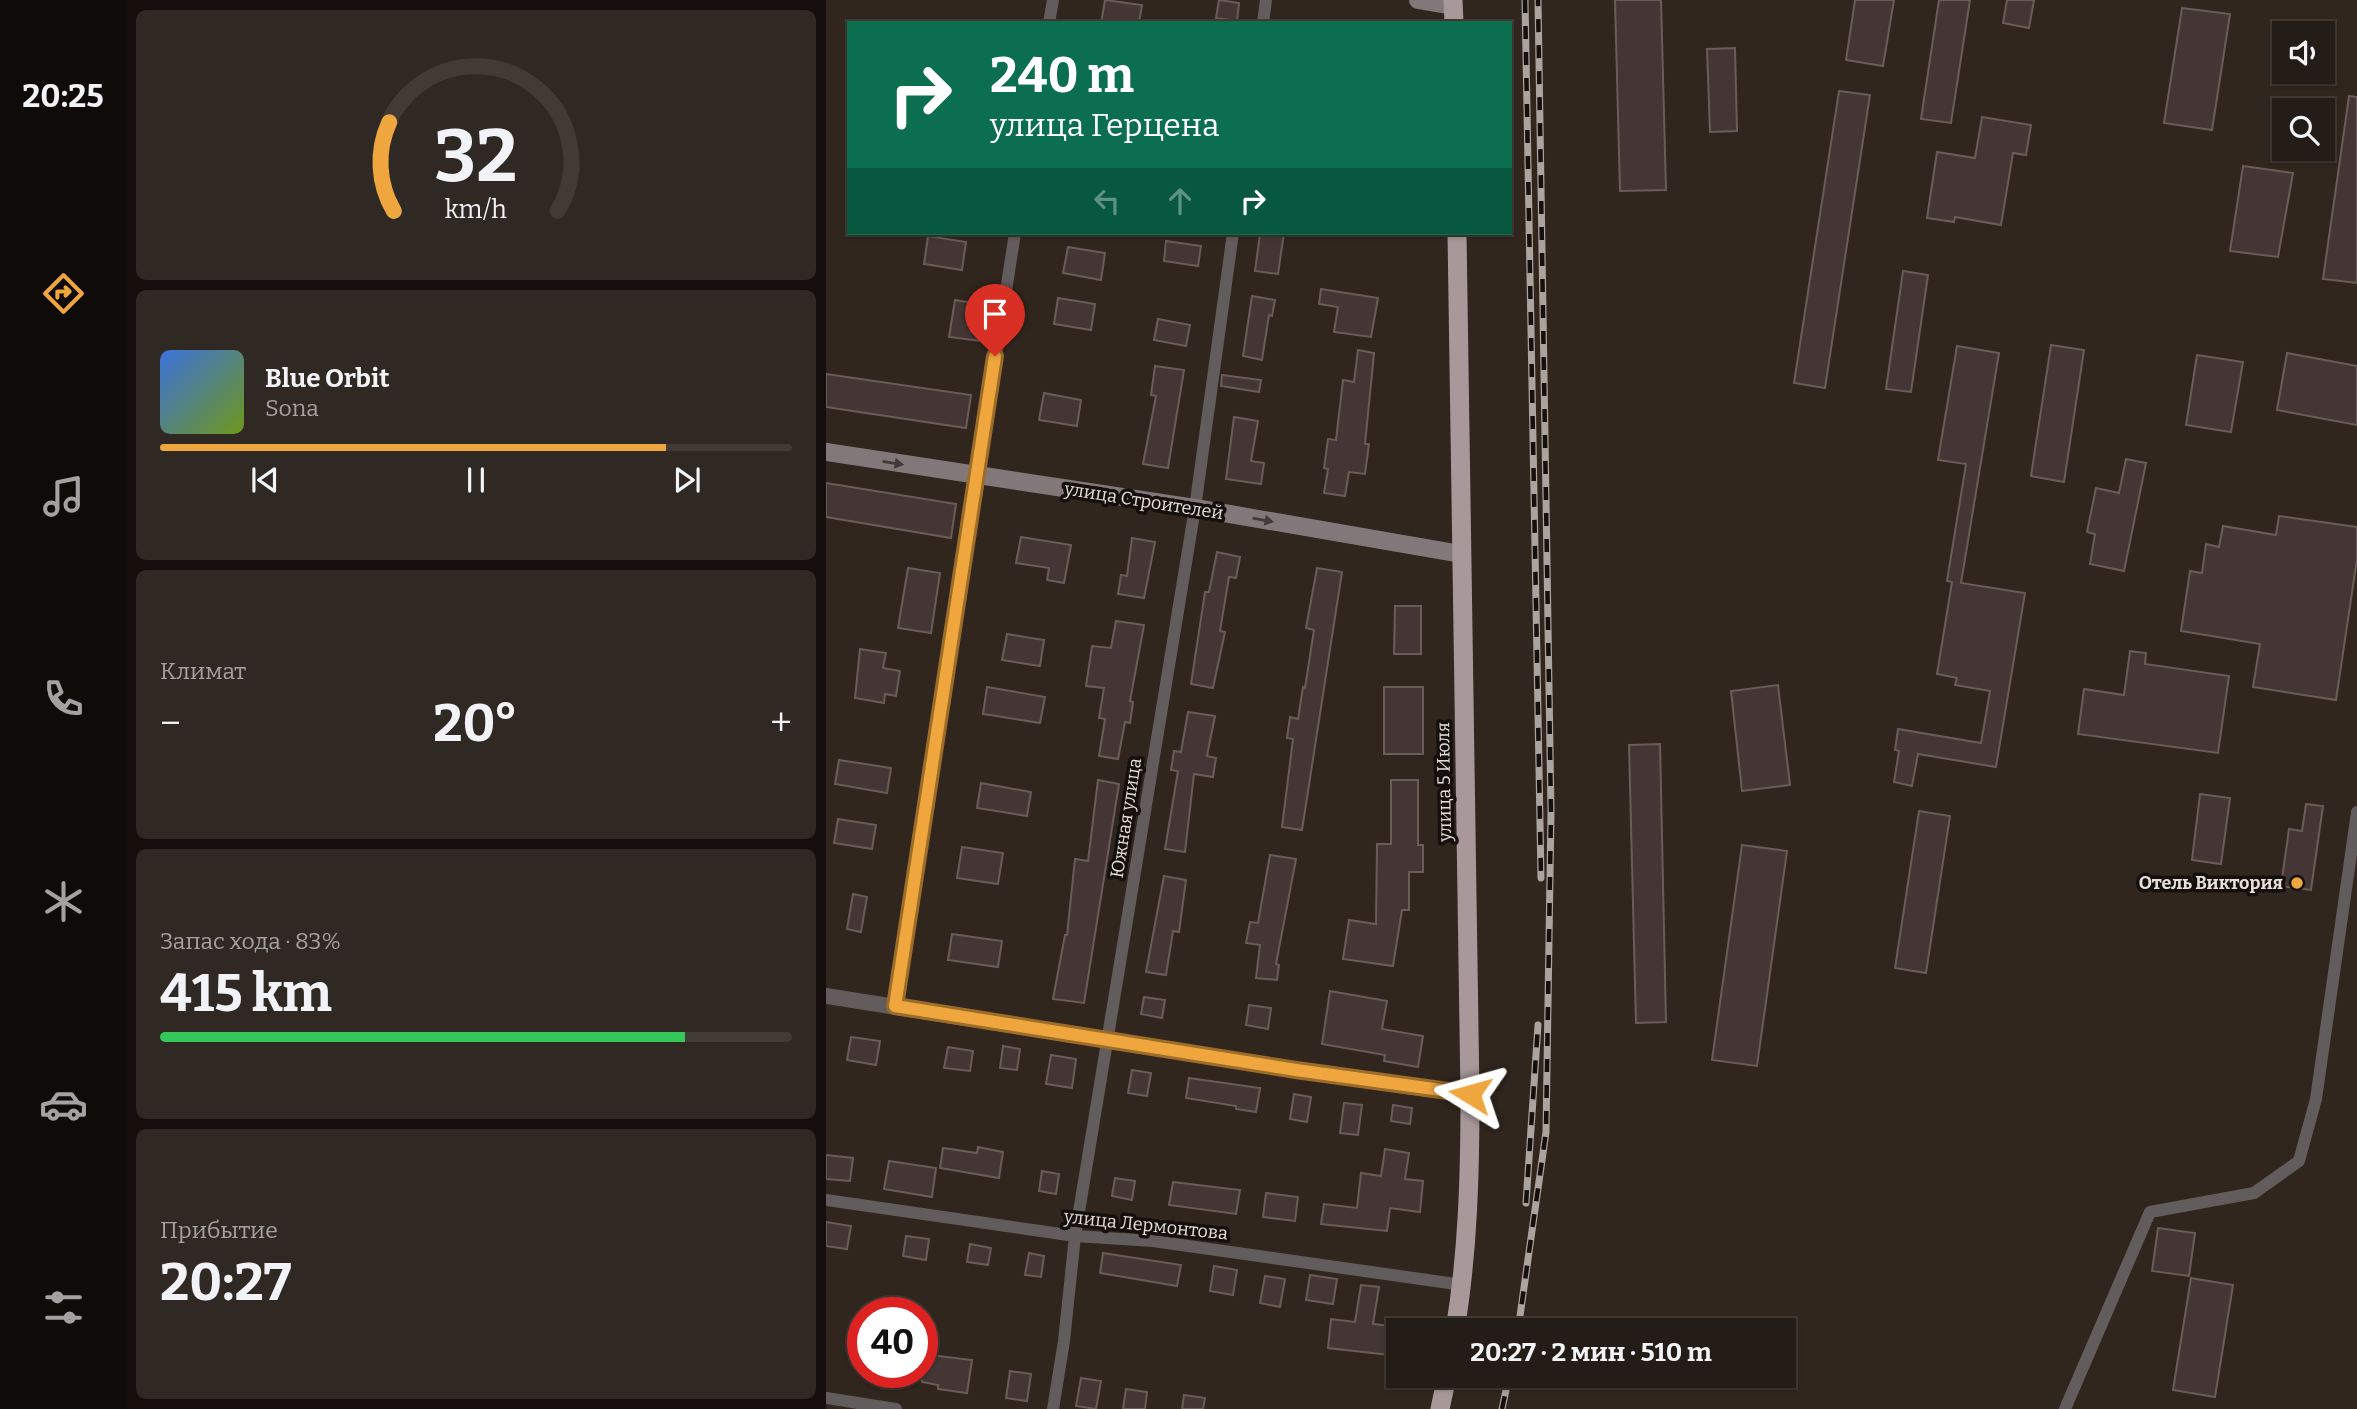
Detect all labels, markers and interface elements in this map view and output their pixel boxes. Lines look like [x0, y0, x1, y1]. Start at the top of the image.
map controls [2272, 21, 2335, 161]
button: sound [2272, 21, 2335, 84]
text: 240 m [990, 46, 1134, 105]
icon: right [875, 49, 966, 140]
text: 20:25 [22, 77, 104, 115]
button: search [2272, 98, 2335, 161]
text: улица Герцена [990, 106, 1219, 144]
text: 32 [435, 113, 517, 200]
icon: left [1088, 182, 1126, 220]
icon: ahead [1161, 182, 1199, 220]
icon: right [1234, 182, 1272, 220]
text: km/h [445, 195, 507, 225]
icon: directions [39, 269, 88, 318]
pin [965, 284, 1025, 356]
icon: arrive [976, 295, 1014, 333]
text: Blue Orbit [265, 363, 389, 394]
text: Sona [265, 394, 319, 422]
one-way arrow [882, 458, 904, 469]
icon: previous [246, 461, 284, 499]
icon: pause [457, 461, 495, 499]
icon: next [668, 461, 706, 499]
icon: music [39, 472, 88, 521]
street label: улица Строителей [1062, 477, 1225, 524]
one-way arrow [1253, 515, 1275, 526]
text: Климат [160, 657, 246, 685]
icon: phone [39, 674, 88, 723]
text: 20° [433, 692, 518, 755]
text: − [160, 700, 181, 746]
text: + [770, 700, 792, 746]
street label: улица 5 Июля [1432, 722, 1456, 843]
street label: Южная улица [1106, 756, 1146, 880]
place label: Отель Виктория [2139, 872, 2283, 894]
marker: Отель Виктория [2289, 875, 2305, 891]
icon: climate [39, 877, 88, 926]
text: Запас хода · 83% [160, 927, 341, 955]
text: 415 km [160, 962, 332, 1025]
position arrow [1433, 1057, 1507, 1131]
icon: car [39, 1080, 88, 1129]
street label: улица Лермонтова [1062, 1205, 1229, 1245]
text: Прибытие [160, 1216, 278, 1244]
text: 20:27 [160, 1251, 291, 1314]
icon: filters [39, 1283, 88, 1332]
speed limit sign: 40 [847, 1297, 938, 1388]
text: 20:27 · 2 мин · 510 m [1470, 1337, 1712, 1368]

